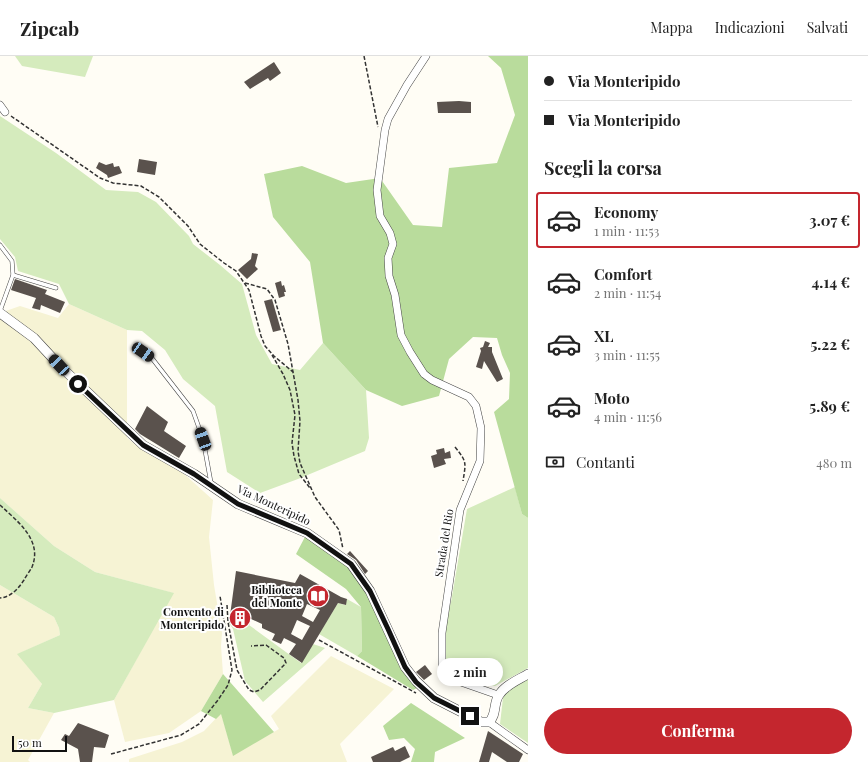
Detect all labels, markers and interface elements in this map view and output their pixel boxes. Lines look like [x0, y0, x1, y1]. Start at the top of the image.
text: Zipcab [20, 15, 79, 41]
text: Mappa [650, 18, 693, 37]
text: Indicazioni [715, 18, 785, 37]
text: Salvati [807, 18, 848, 37]
text: Via Monteripido [568, 71, 680, 91]
text: Via Monteripido [568, 110, 680, 130]
text: Scegli la corsa [544, 156, 662, 180]
icon: car [546, 202, 582, 238]
text: Economy [594, 202, 658, 222]
text: 3.07 € [809, 210, 850, 230]
text: 1 min · 11:53 [594, 222, 659, 239]
icon: car [546, 264, 582, 300]
text: Comfort [594, 264, 652, 284]
text: 4.14 € [811, 272, 850, 292]
text: 2 min · 11:54 [594, 284, 661, 301]
icon: car [546, 326, 582, 362]
text: XL [594, 326, 614, 346]
text: 5.22 € [810, 334, 850, 354]
car [130, 340, 156, 364]
text: 3 min · 11:55 [594, 346, 660, 363]
car [46, 352, 72, 378]
route start [69, 375, 87, 393]
icon: car [546, 388, 582, 424]
text: Moto [594, 388, 630, 408]
text: 5.89 € [809, 396, 850, 416]
text: 4 min · 11:56 [594, 408, 662, 425]
car [193, 426, 213, 452]
icon: cash [544, 451, 566, 473]
text: Contanti [576, 452, 635, 472]
text: 480 m [816, 454, 852, 471]
street label: Via Monteripido [234, 481, 313, 528]
street label: Strada del Rio [431, 508, 456, 578]
place label: Biblioteca del Monte [251, 582, 302, 610]
library icon: Biblioteca del Monte [305, 583, 331, 609]
place label: Convento di Monteripido [160, 604, 225, 632]
building icon: Convento di Monteripido [227, 605, 253, 631]
callout: 2 min [437, 658, 503, 686]
text: 2 min [453, 663, 487, 680]
route end [461, 707, 479, 725]
button: Conferma [544, 708, 852, 754]
scale bar [12, 734, 67, 753]
text: 50 m [18, 735, 42, 750]

